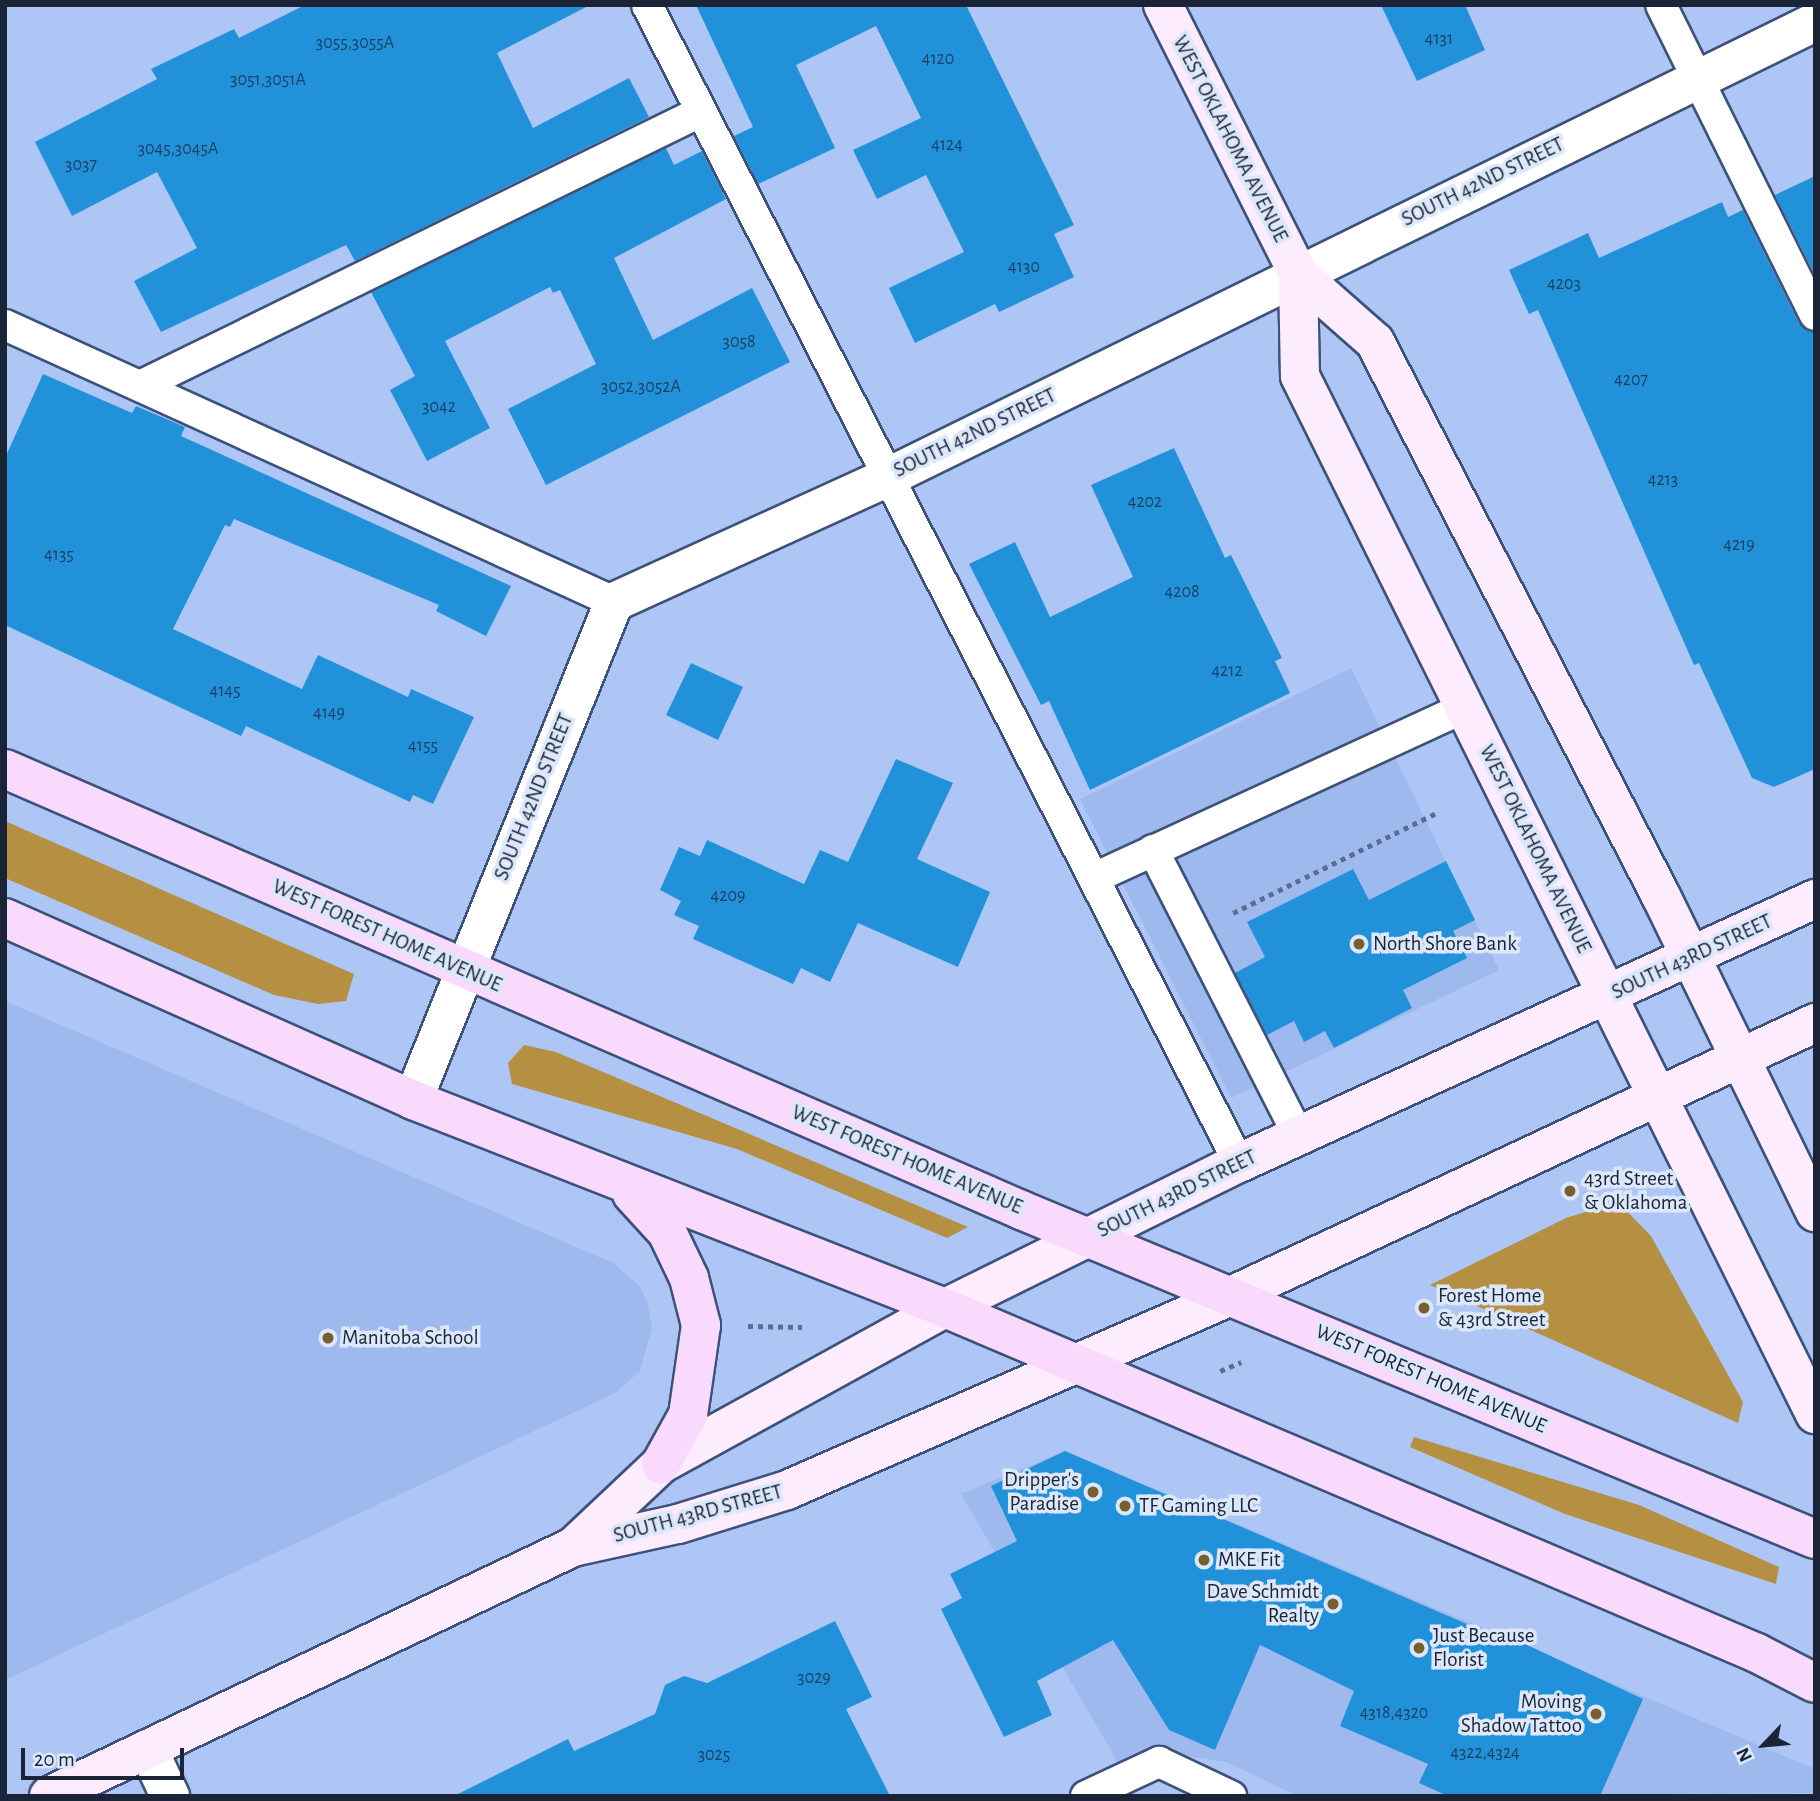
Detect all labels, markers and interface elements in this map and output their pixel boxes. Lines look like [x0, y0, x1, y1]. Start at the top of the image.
house number: 4131 [1425, 28, 1453, 50]
street label: WEST OKLAHOMA AVENUE [1167, 31, 1293, 247]
house number: 3055,3055A [316, 32, 394, 54]
house number: 4120 [922, 48, 954, 70]
house number: 3051,3051A [230, 69, 306, 91]
street label: SOUTH 42ND STREET [1398, 132, 1568, 232]
house number: 4124 [931, 134, 963, 156]
house number: 3045,3045A [138, 138, 218, 160]
house number: 3037 [65, 154, 97, 176]
house number: 4130 [1008, 256, 1040, 278]
house number: 4203 [1547, 273, 1581, 295]
house number: 3058 [723, 331, 755, 353]
house number: 4207 [1614, 369, 1648, 391]
house number: 3052,3052A [601, 376, 681, 398]
street label: SOUTH 42ND STREET [890, 383, 1060, 483]
house number: 3042 [422, 396, 456, 418]
house number: 4213 [1648, 469, 1678, 491]
house number: 4202 [1128, 491, 1162, 513]
house number: 4219 [1723, 534, 1755, 556]
house number: 4135 [44, 544, 74, 566]
house number: 4208 [1165, 581, 1199, 603]
house number: 4212 [1211, 660, 1243, 682]
house number: 4145 [209, 680, 241, 702]
house number: 4149 [313, 702, 345, 724]
street label: SOUTH 42ND STREET [489, 710, 579, 884]
house number: 4155 [408, 735, 438, 757]
street label: WEST OKLAHOMA AVENUE [1474, 741, 1596, 957]
street label: WEST FOREST HOME AVENUE [268, 874, 506, 998]
house number: 4209 [711, 885, 745, 907]
street label: SOUTH 43RD STREET [1608, 909, 1776, 1005]
place label: North Shore Bank [1373, 931, 1517, 957]
marker: North Shore Bank [1351, 936, 1367, 952]
street label: WEST FOREST HOME AVENUE [788, 1100, 1026, 1220]
street label: SOUTH 43RD STREET [1093, 1145, 1261, 1243]
place label: 43rd Street & Oklahoma [1584, 1166, 1687, 1216]
marker: 43rd Street & Oklahoma [1562, 1183, 1578, 1199]
place label: Forest Home & 43rd Street [1438, 1283, 1545, 1333]
marker: Forest Home & 43rd Street [1416, 1300, 1432, 1316]
street label: WEST FOREST HOME AVENUE [1312, 1319, 1550, 1439]
place label: Manitoba School [342, 1325, 479, 1351]
marker: Manitoba School [320, 1330, 336, 1346]
place label: Dripper's Paradise [1004, 1467, 1079, 1517]
street label: SOUTH 43RD STREET [611, 1479, 785, 1549]
marker: Dripper's Paradise [1085, 1484, 1101, 1500]
place label: TF Gaming LLC [1139, 1493, 1258, 1519]
marker: TF Gaming LLC [1117, 1498, 1133, 1514]
place label: MKE Fit [1218, 1547, 1281, 1573]
marker: MKE Fit [1196, 1552, 1212, 1568]
place label: Dave Schmidt Realty [1207, 1579, 1319, 1629]
marker: Dave Schmidt Realty [1325, 1596, 1341, 1612]
place label: Just Because Florist [1433, 1623, 1534, 1673]
marker: Just Because Florist [1411, 1640, 1427, 1656]
house number: 3029 [797, 1667, 831, 1689]
place label: Moving Shadow Tattoo [1461, 1689, 1582, 1739]
house number: 4318,4320 [1360, 1702, 1428, 1724]
marker: Moving Shadow Tattoo [1588, 1706, 1604, 1722]
north arrow [1729, 1710, 1799, 1780]
scale bar [24, 1734, 187, 1778]
house number: 4322,4324 [1450, 1742, 1520, 1764]
house number: 3025 [698, 1744, 730, 1766]
text: N [1733, 1744, 1756, 1765]
text: 20 m [34, 1749, 75, 1770]

